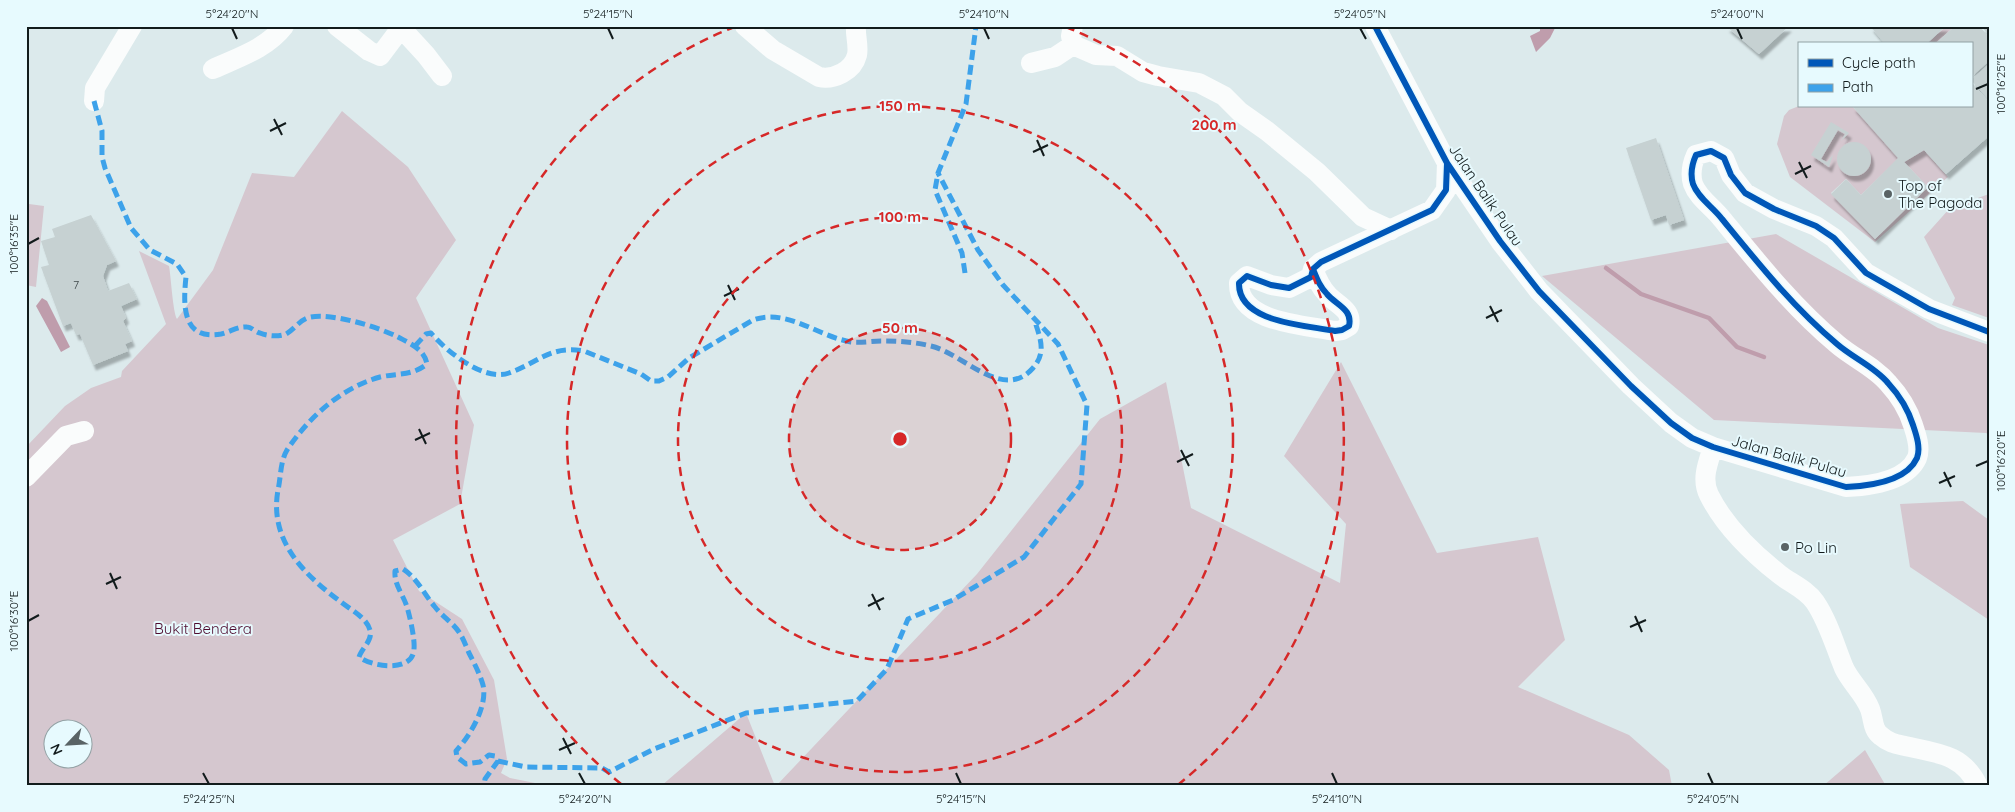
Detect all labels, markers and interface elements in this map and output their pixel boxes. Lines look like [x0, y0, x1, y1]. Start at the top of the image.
text: 5°24'20"N [206, 6, 258, 21]
text: 5°24'15"N [583, 6, 633, 21]
text: 5°24'10"N [959, 6, 1009, 21]
text: 5°24'05"N [1334, 6, 1386, 21]
text: 5°24'00"N [1710, 6, 1764, 21]
legend [1798, 42, 1972, 108]
text: Cycle path [1842, 53, 1916, 72]
text: 100°16'25"E [1993, 54, 2008, 114]
text: Path [1842, 77, 1874, 96]
text: 150 m [879, 96, 921, 115]
text: 200 m [1192, 115, 1237, 134]
street label: Jalan Balik Pulau [1445, 140, 1527, 250]
place label: Top of The Pagoda [1898, 176, 1982, 212]
marker: Top of The Pagoda [1882, 188, 1894, 200]
text: 100 m [879, 207, 921, 226]
text: 100°16'35"E [6, 214, 21, 274]
house number: 7 [73, 277, 79, 292]
text: 50 m [882, 318, 918, 337]
centre of rings [891, 430, 909, 448]
street label: Jalan Balik Pulau [1729, 430, 1849, 482]
text: 100°16'20"E [1993, 430, 2008, 492]
place label: Po Lin [1795, 538, 1837, 557]
marker: Po Lin [1779, 541, 1791, 553]
text: 100°16'30"E [6, 590, 21, 651]
park label: Bukit Bendera [154, 619, 252, 638]
north arrow [42, 720, 92, 770]
text: N [46, 741, 67, 758]
text: 5°24'25"N [183, 791, 235, 806]
text: 5°24'20"N [559, 791, 611, 806]
text: 5°24'15"N [936, 791, 986, 806]
text: 5°24'10"N [1312, 791, 1362, 806]
text: 5°24'05"N [1687, 791, 1739, 806]

